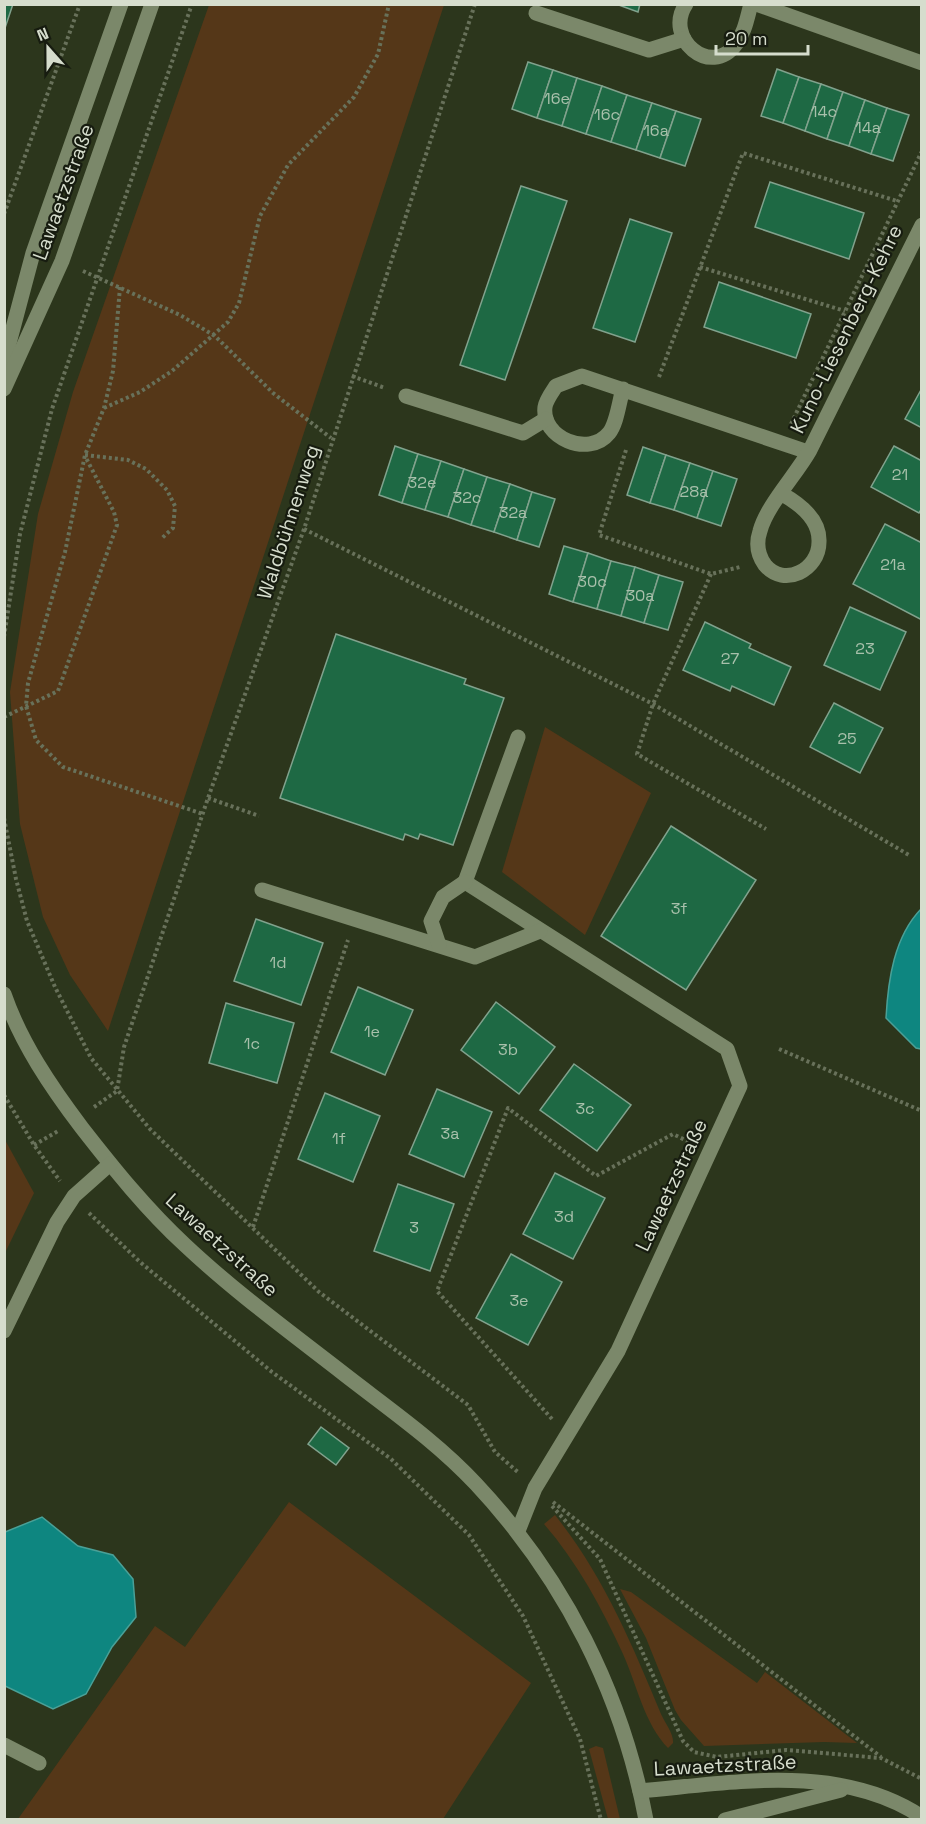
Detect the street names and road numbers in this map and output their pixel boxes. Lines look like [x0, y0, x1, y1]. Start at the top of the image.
street label: Lawaetzstraße [26, 120, 100, 264]
street label: Kuno-Liesenberg-Kehre [784, 220, 908, 438]
street label: Waldbühnenweg [251, 442, 325, 602]
street label: Lawaetzstraße [629, 1115, 713, 1255]
street label: Lawaetzstraße [160, 1188, 284, 1302]
street label: Lawaetzstraße [653, 1748, 797, 1782]

